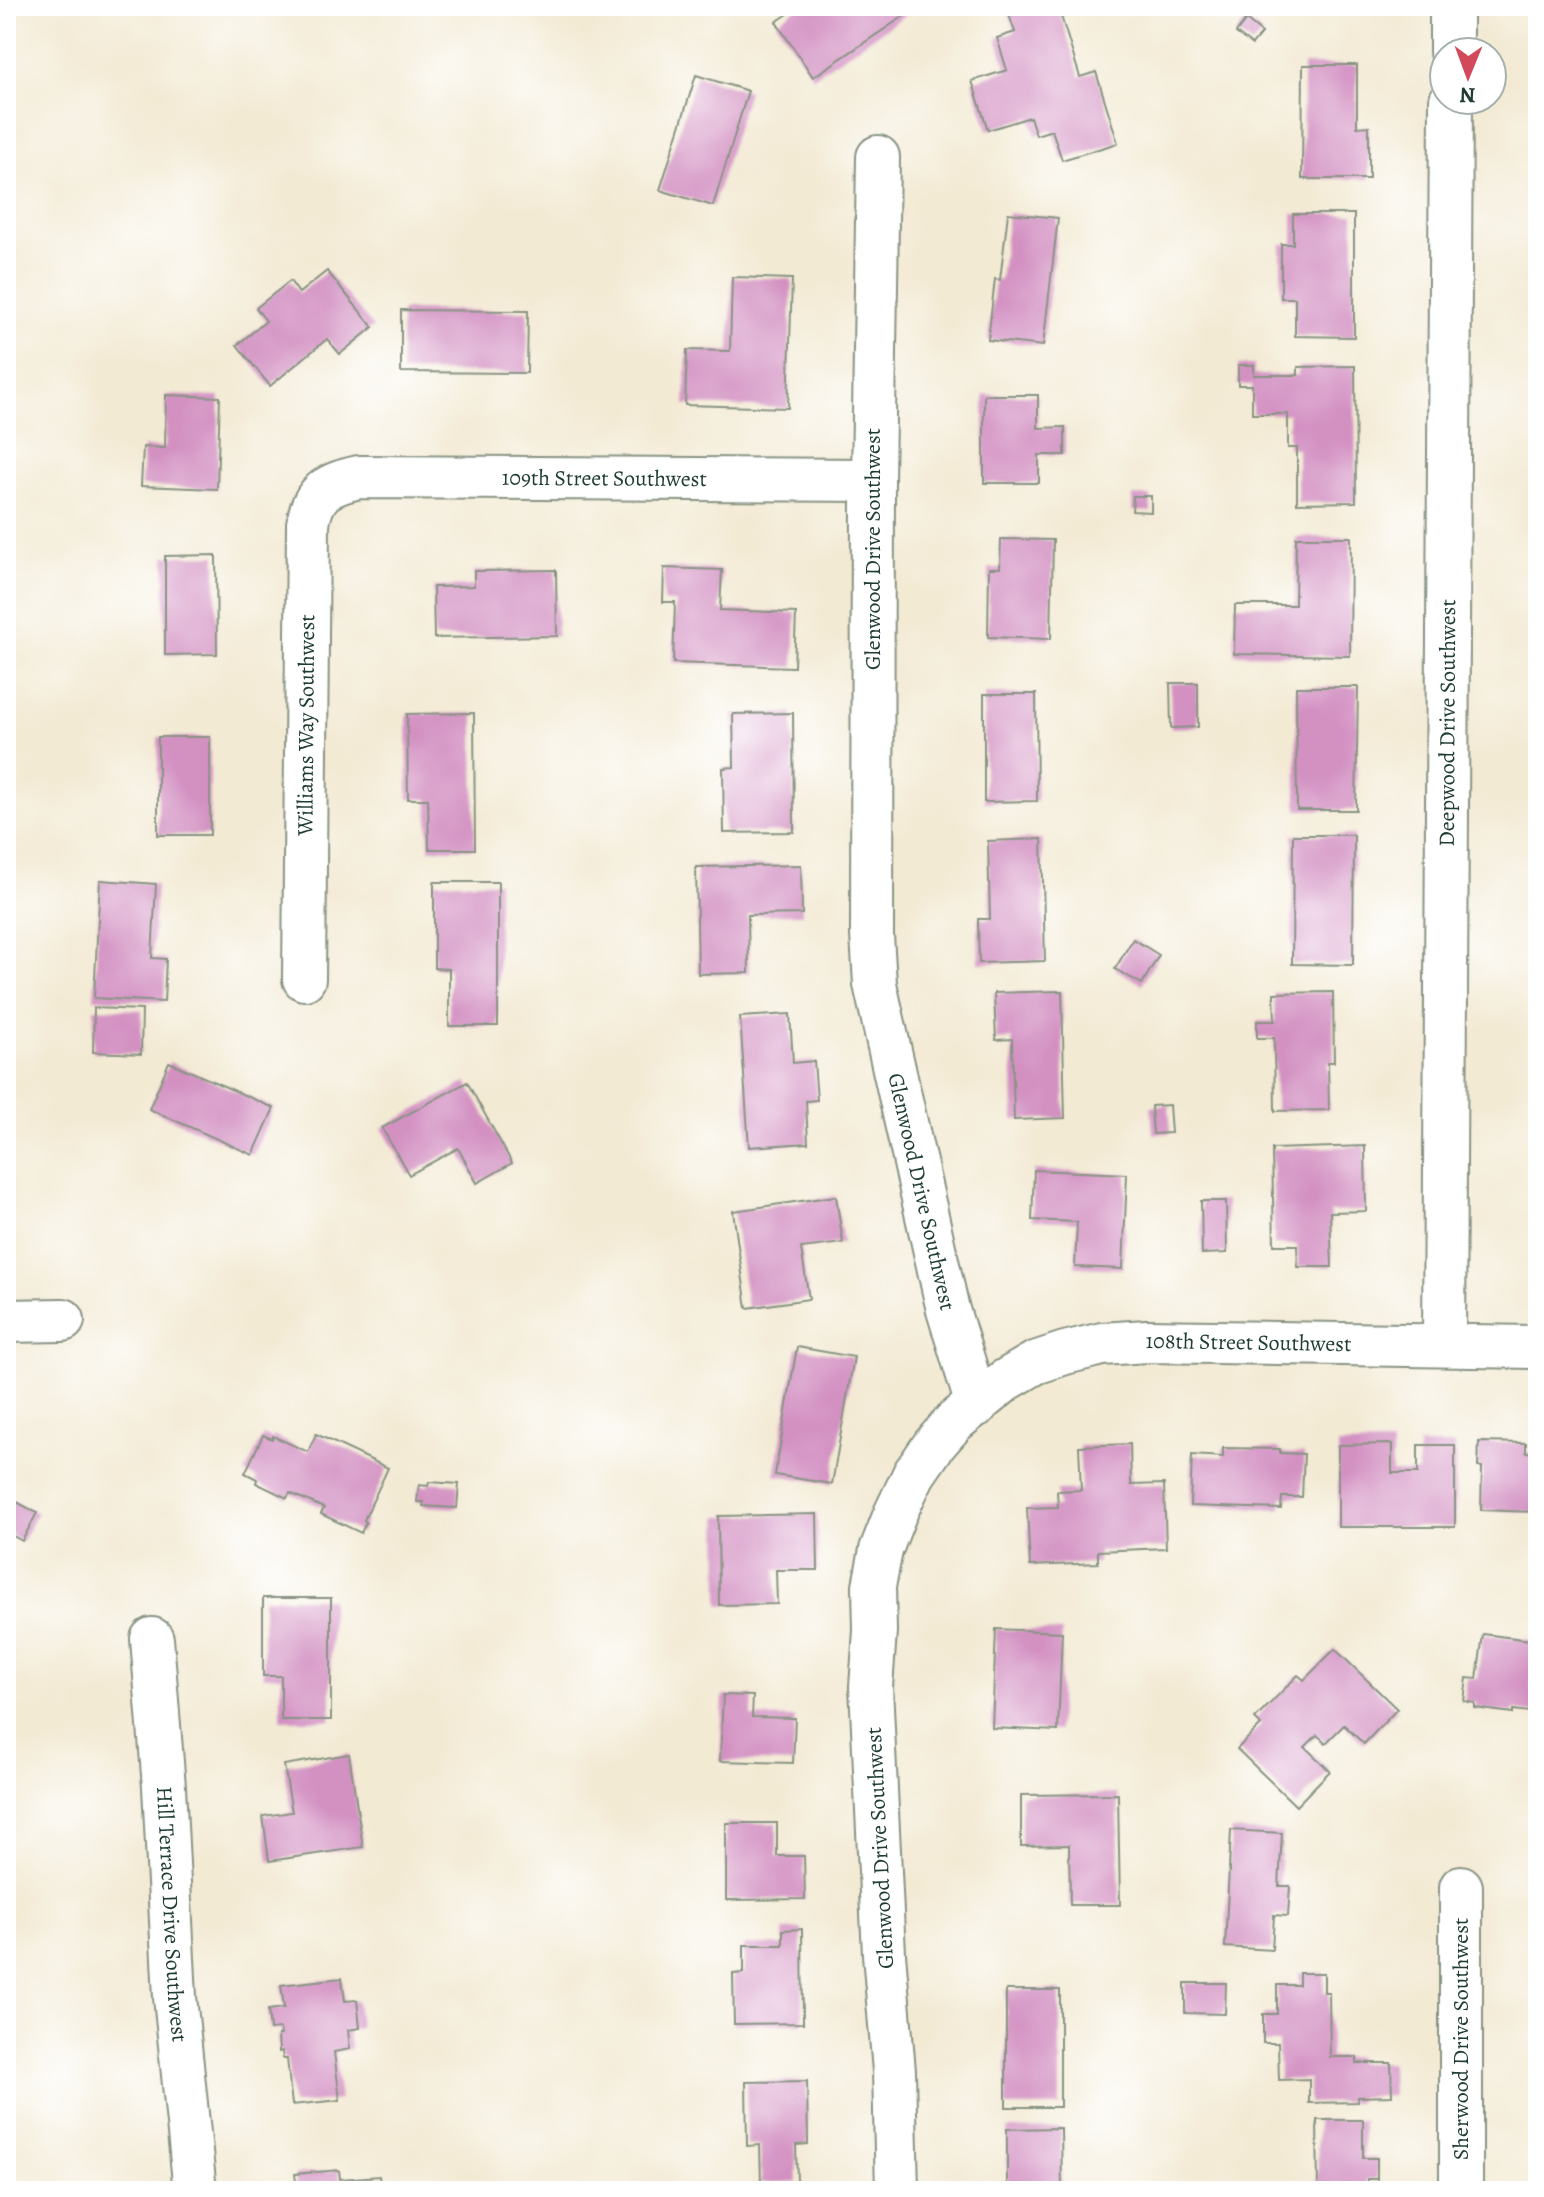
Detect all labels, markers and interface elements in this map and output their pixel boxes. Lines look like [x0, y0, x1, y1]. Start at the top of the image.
north arrow [1428, 36, 1508, 116]
text: N [1459, 80, 1476, 110]
street label: Glenwood Drive Southwest [858, 428, 888, 670]
street label: 109th Street Southwest [502, 463, 707, 494]
street label: Deepwood Drive Southwest [1432, 599, 1463, 847]
street label: Williams Way Southwest [290, 614, 322, 837]
street label: Glenwood Drive Southwest [880, 1070, 963, 1313]
street label: 108th Street Southwest [1145, 1326, 1352, 1359]
street label: Glenwood Drive Southwest [859, 1726, 901, 1970]
street label: Hill Terrace Drive Southwest [149, 1786, 195, 2044]
street label: Sherwood Drive Southwest [1446, 1918, 1476, 2160]

